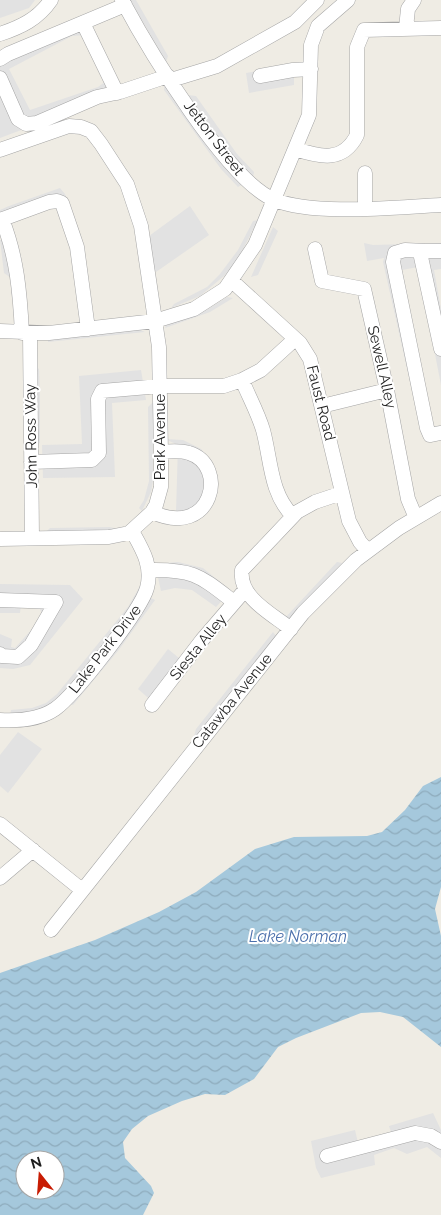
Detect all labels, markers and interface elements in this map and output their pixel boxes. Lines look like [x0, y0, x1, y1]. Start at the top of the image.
street label: Jetton Street [180, 97, 248, 179]
street label: Sewell Alley [364, 324, 400, 410]
street label: Faust Road [303, 363, 339, 443]
street label: John Ross Way [21, 384, 41, 488]
street label: Park Avenue [151, 393, 169, 480]
street label: Lake Park Drive [65, 601, 145, 697]
street label: Siesta Alley [166, 610, 230, 684]
street label: Catawba Avenue [188, 650, 276, 752]
water label: Lake Norman [249, 927, 347, 946]
north arrow [15, 1150, 65, 1200]
text: N [29, 1153, 44, 1172]

